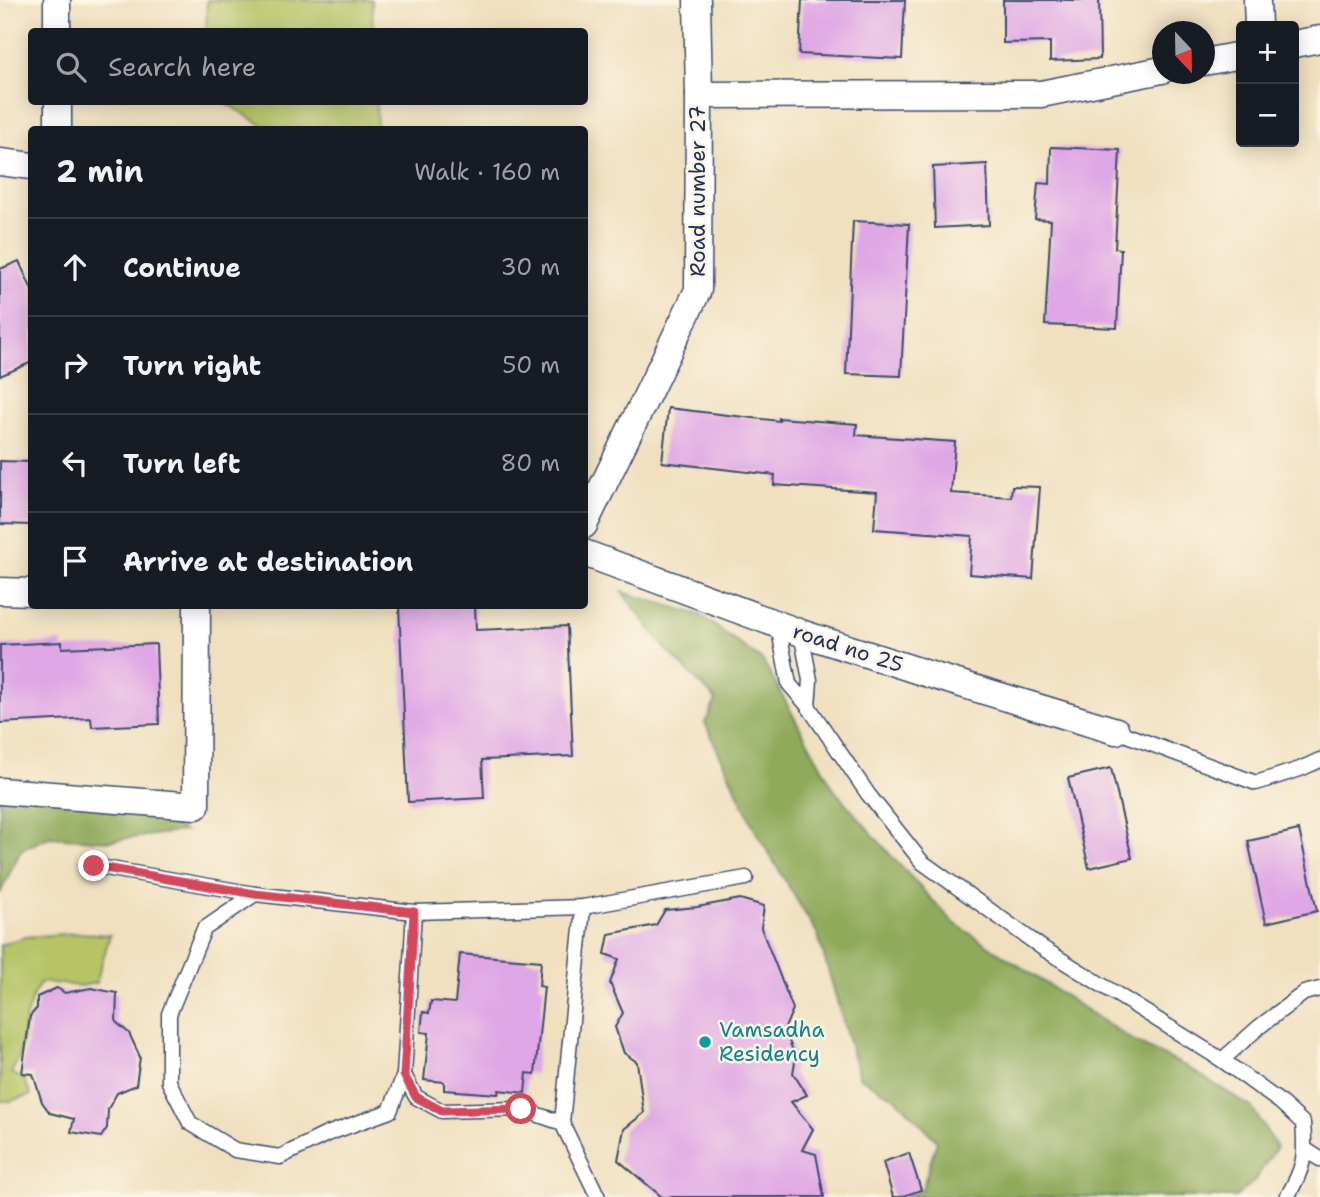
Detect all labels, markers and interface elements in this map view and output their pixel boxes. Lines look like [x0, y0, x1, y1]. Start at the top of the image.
north arrow [1152, 21, 1215, 84]
map controls [1236, 21, 1299, 147]
button: + [1236, 21, 1299, 84]
search box [28, 28, 588, 105]
icon: search [52, 48, 90, 86]
text: Search here [108, 49, 257, 84]
button: − [1236, 84, 1299, 147]
street label: Road number 27 [684, 105, 712, 277]
text: 2 min [56, 151, 143, 192]
text: Walk · 160 m [414, 157, 560, 187]
icon: ahead [56, 248, 94, 286]
text: Continue [123, 250, 241, 285]
text: 30 m [501, 252, 560, 282]
icon: right [56, 346, 94, 384]
text: Turn right [123, 348, 261, 383]
text: 50 m [502, 350, 560, 380]
icon: left [56, 444, 94, 482]
text: Turn left [123, 446, 240, 481]
text: 80 m [501, 448, 560, 478]
icon: arrive [56, 542, 94, 580]
text: Arrive at destination [123, 544, 413, 579]
street label: road no 25 [789, 617, 907, 679]
route end [78, 850, 109, 881]
place label: Vamsadha Residency [719, 1016, 824, 1068]
marker: Vamsadha Residency [697, 1034, 713, 1050]
route start [505, 1093, 536, 1124]

